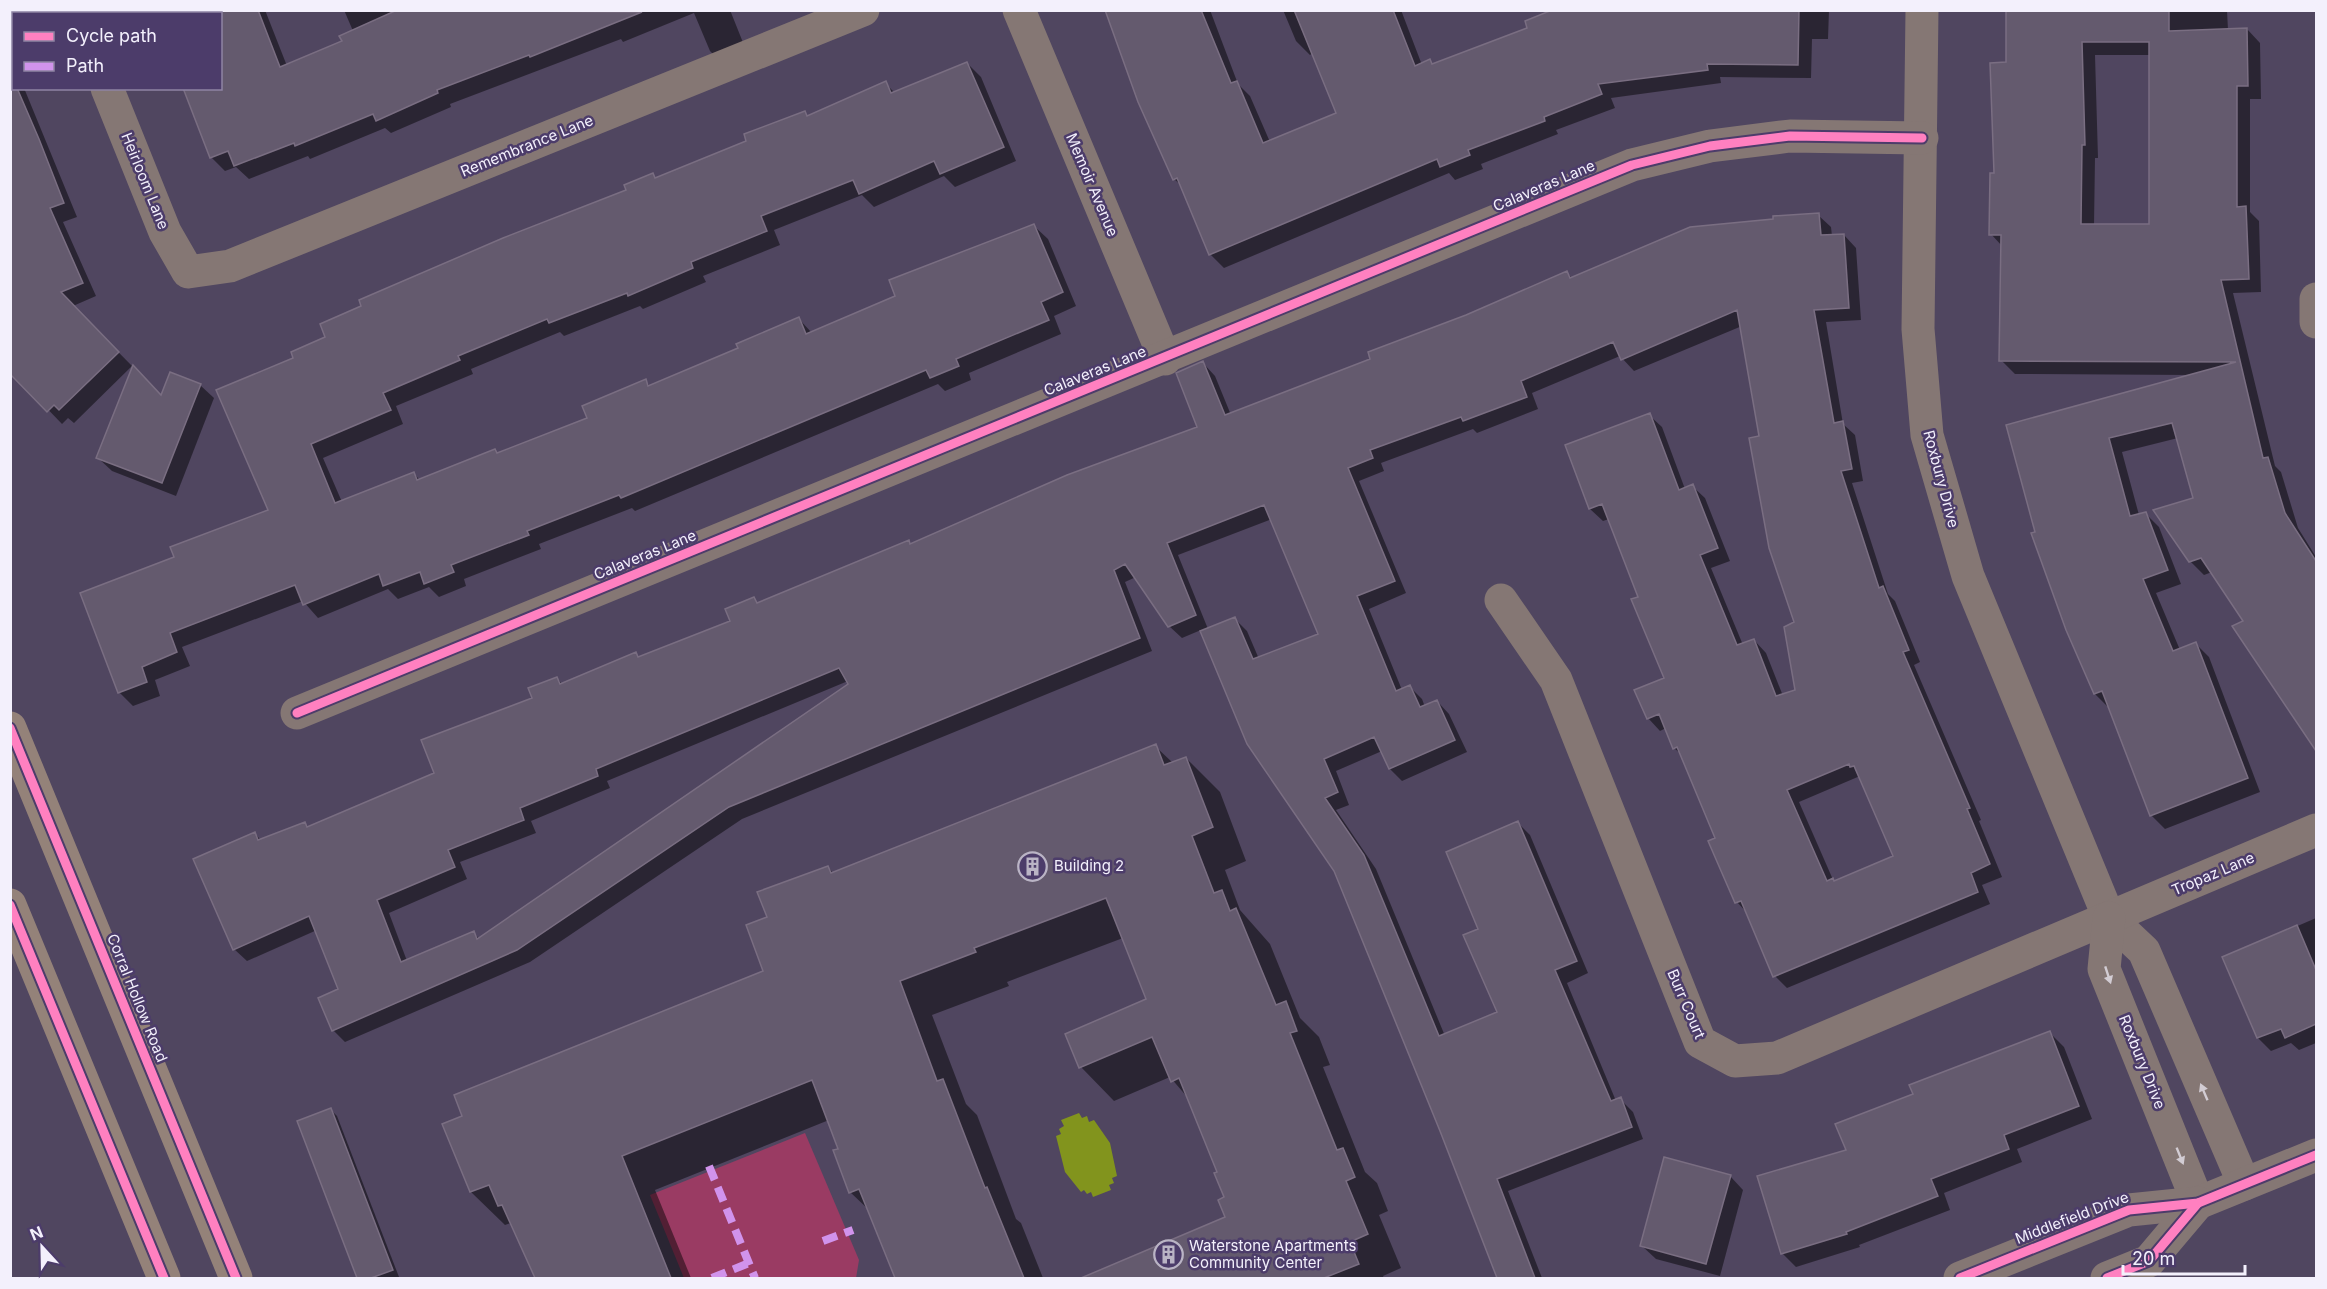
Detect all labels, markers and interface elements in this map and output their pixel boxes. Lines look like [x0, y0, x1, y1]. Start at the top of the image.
legend [12, 12, 222, 90]
text: Cycle path [66, 25, 157, 46]
text: Path [66, 55, 104, 76]
street label: Remembrance Lane [458, 110, 596, 181]
street label: Heirloom Lane [117, 130, 174, 232]
street label: Memoir Avenue [1062, 130, 1123, 239]
street label: Calaveras Lane [1490, 156, 1598, 216]
street label: Calaveras Lane [1041, 341, 1149, 400]
street label: Roxbury Drive [1919, 428, 1964, 530]
street label: Calaveras Lane [591, 525, 699, 584]
street label: Tropaz Lane [2169, 848, 2257, 899]
building icon: Building 2 [1017, 850, 1049, 882]
place label: Building 2 [1054, 856, 1124, 875]
street label: Corral Hollow Road [103, 931, 172, 1065]
street label: Burr Court [1663, 966, 1710, 1042]
one-way arrow [2104, 967, 2113, 985]
street label: Roxbury Drive [2115, 1012, 2170, 1112]
one-way arrow [2199, 1083, 2208, 1101]
one-way arrow [2175, 1148, 2185, 1166]
street label: Middlefield Drive [2012, 1187, 2131, 1248]
north arrow [12, 1217, 72, 1277]
text: N [27, 1222, 46, 1245]
place label: Waterstone Apartments Community Center [1189, 1236, 1356, 1272]
scale bar [2123, 1238, 2244, 1276]
building icon: Waterstone Apartments Community Center [1152, 1239, 1184, 1271]
text: 20 m [2132, 1248, 2175, 1269]

